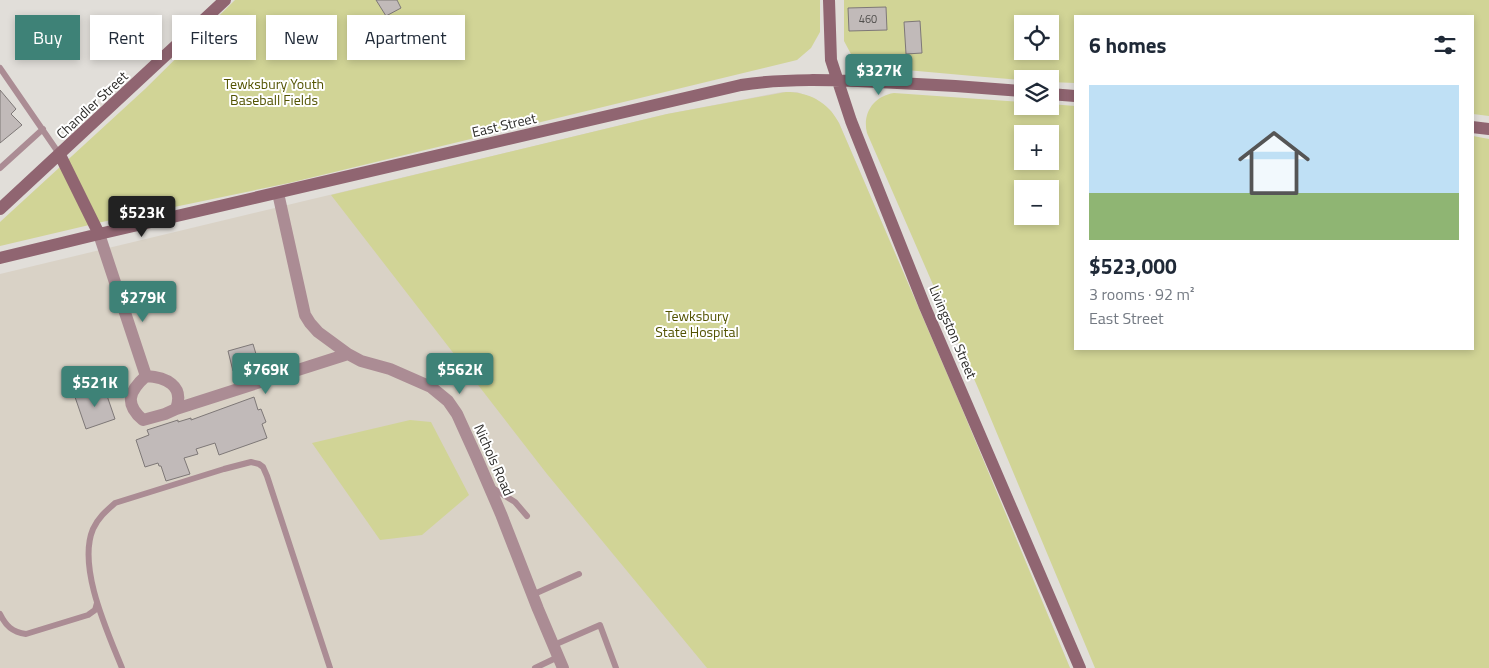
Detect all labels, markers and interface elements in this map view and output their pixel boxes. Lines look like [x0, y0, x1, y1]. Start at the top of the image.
house number: 460 [859, 11, 877, 27]
chip: Buy [15, 15, 80, 60]
chip: Rent [90, 15, 162, 60]
chip: Filters [172, 15, 256, 60]
chip: New [266, 15, 337, 60]
chip: Apartment [347, 15, 465, 60]
map controls [1014, 15, 1059, 225]
button: locate [1014, 15, 1059, 60]
text: 6 homes [1089, 29, 1166, 61]
icon: filters [1431, 31, 1459, 59]
pin: $327K [844, 54, 914, 96]
text: $327K [856, 58, 902, 82]
street label: Chandler Street [51, 66, 132, 143]
button: layers [1014, 70, 1059, 115]
park label: Tewksbury Youth Baseball Fields [224, 73, 324, 110]
street label: East Street [470, 107, 538, 142]
icon: home [1229, 118, 1319, 208]
button: + [1014, 125, 1059, 170]
button: − [1014, 180, 1059, 225]
pin: $523K [107, 196, 177, 238]
text: $523K [119, 200, 165, 224]
text: $523,000 [1089, 250, 1177, 282]
pin: $279K [108, 280, 178, 323]
street label: Livingston Street [924, 282, 983, 382]
text: 3 rooms · 92 m² [1089, 282, 1194, 306]
text: $279K [120, 285, 166, 309]
park label: Tewksbury State Hospital [655, 305, 739, 342]
text: East Street [1089, 306, 1164, 330]
pin: $769K [231, 352, 301, 395]
pin: $562K [425, 352, 495, 395]
text: $769K [243, 357, 289, 381]
text: $562K [437, 357, 483, 381]
pin: $521K [60, 366, 130, 408]
text: $521K [72, 370, 118, 394]
street label: Nichols Road [469, 420, 520, 499]

